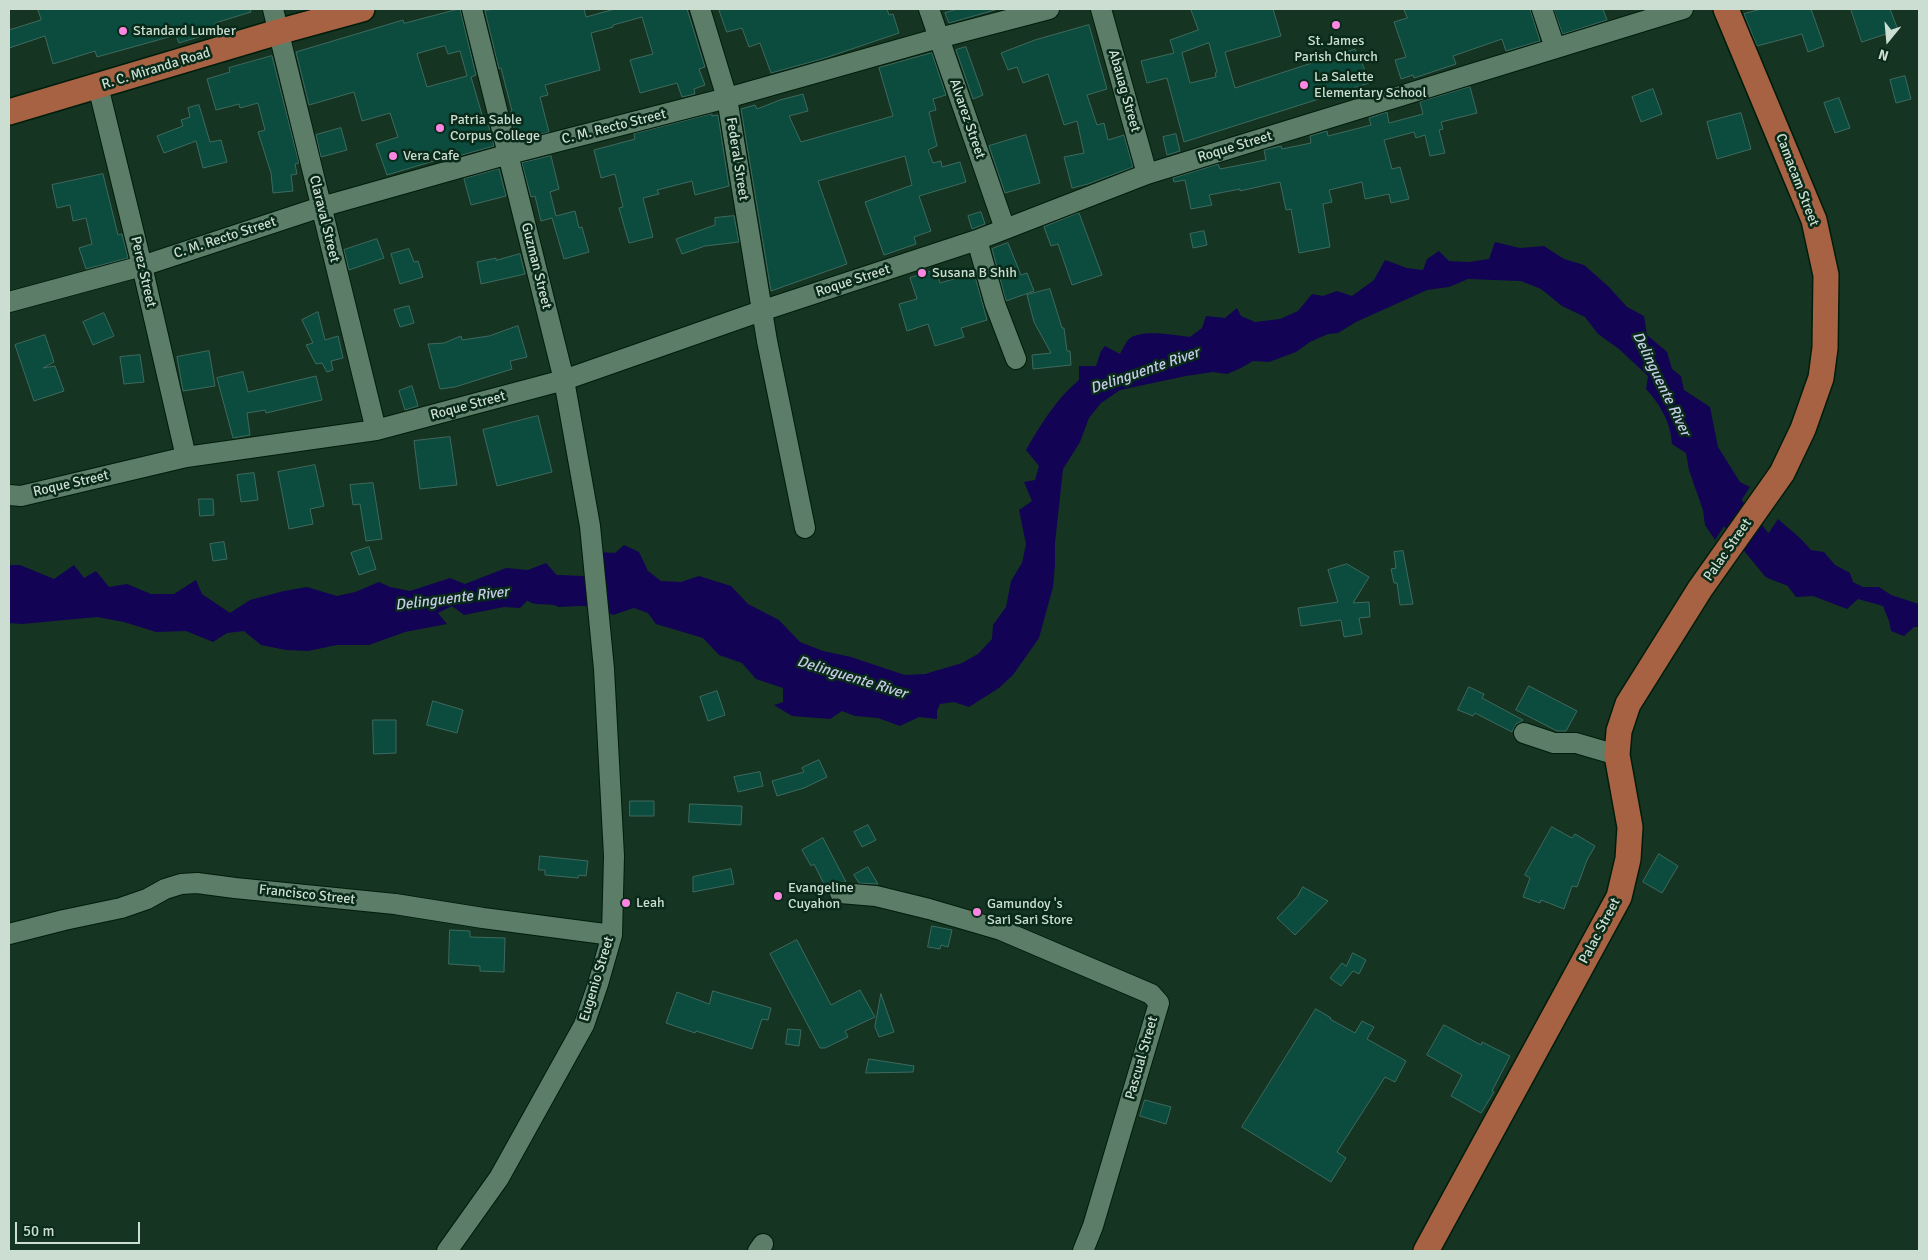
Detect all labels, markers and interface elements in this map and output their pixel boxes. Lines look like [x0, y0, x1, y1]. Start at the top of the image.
north arrow [1863, 15, 1913, 65]
marker: St. James Parish Church [1330, 19, 1342, 31]
place label: Standard Lumber [133, 23, 236, 39]
marker: Standard Lumber [117, 25, 129, 37]
place label: St. James Parish Church [1294, 33, 1378, 65]
street label: R. C. Miranda Road [100, 44, 212, 94]
text: N [1876, 45, 1891, 64]
street label: Abauag Street [1104, 48, 1144, 134]
place label: La Salette Elementary School [1314, 69, 1427, 102]
street label: Alvarez Street [945, 77, 989, 161]
marker: La Salette Elementary School [1298, 79, 1310, 91]
street label: C. M. Recto Street [560, 106, 668, 148]
place label: Patria Sable Corpus College [450, 112, 540, 144]
street label: Federal Street [722, 116, 752, 202]
marker: Patria Sable Corpus College [434, 122, 446, 134]
street label: Roque Street [1196, 128, 1274, 166]
street label: Camacam Street [1772, 131, 1822, 229]
place label: Vera Cafe [403, 148, 460, 164]
marker: Vera Cafe [387, 150, 399, 162]
street label: Claraval Street [305, 174, 343, 264]
street label: C. M. Recto Street [172, 214, 278, 262]
street label: Guzman Street [517, 221, 555, 311]
street label: Perez Street [127, 235, 159, 309]
street label: Roque Street [814, 261, 892, 301]
place label: Susana B Shih [932, 265, 1017, 281]
marker: Susana B Shih [916, 267, 928, 279]
water label: Delinguente River [1628, 329, 1694, 439]
water label: Delinguente River [1088, 344, 1202, 398]
street label: Roque Street [429, 388, 507, 424]
street label: Roque Street [32, 467, 110, 501]
street label: Palac Street [1700, 516, 1756, 584]
water label: Delinguente River [394, 583, 510, 615]
water label: Delinguente River [795, 653, 909, 703]
place label: Evangeline Cuyahon [788, 880, 854, 912]
street label: Francisco Street [258, 882, 356, 908]
marker: Evangeline Cuyahon [772, 890, 784, 902]
place label: Leah [636, 895, 665, 911]
street label: Palac Street [1576, 895, 1624, 967]
place label: Gamundoy 's Sari Sari Store [987, 896, 1073, 929]
marker: Leah [620, 897, 632, 909]
marker: Gamundoy 's Sari Sari Store [971, 906, 983, 918]
street label: Eugenio Street [576, 934, 618, 1024]
street label: Pascual Street [1122, 1014, 1162, 1102]
scale bar [18, 1212, 142, 1244]
text: 50 m [23, 1222, 54, 1240]

